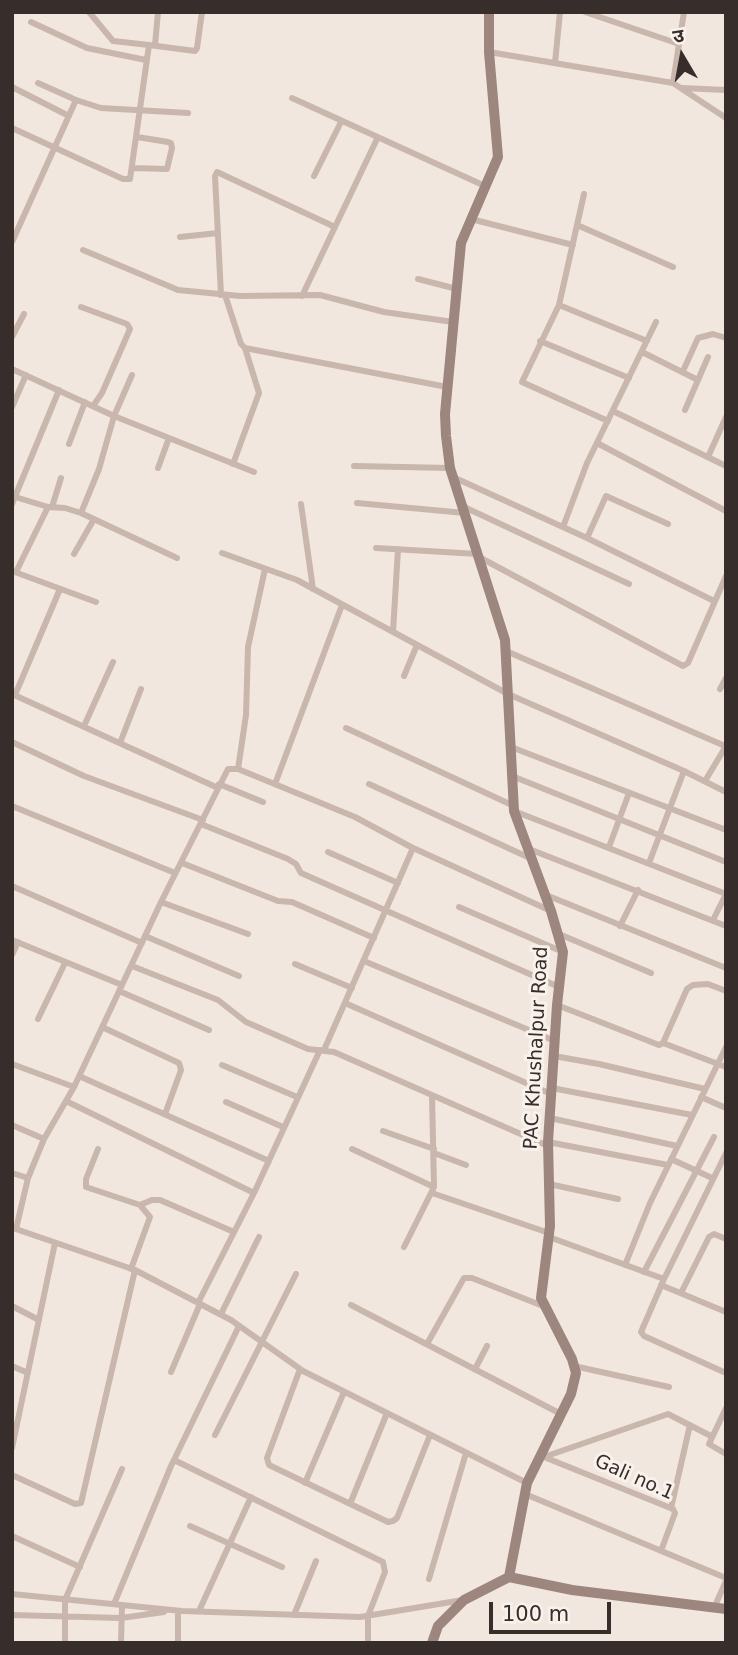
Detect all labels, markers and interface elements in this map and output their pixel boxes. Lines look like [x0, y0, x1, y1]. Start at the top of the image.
north arrow [647, 21, 717, 91]
text: उ [671, 24, 686, 47]
street label: PAC Khushalpur Road [520, 946, 554, 1150]
street label: Gali no.1 [591, 1450, 677, 1506]
scale bar [493, 1588, 616, 1632]
text: 100 m [502, 1602, 569, 1626]

